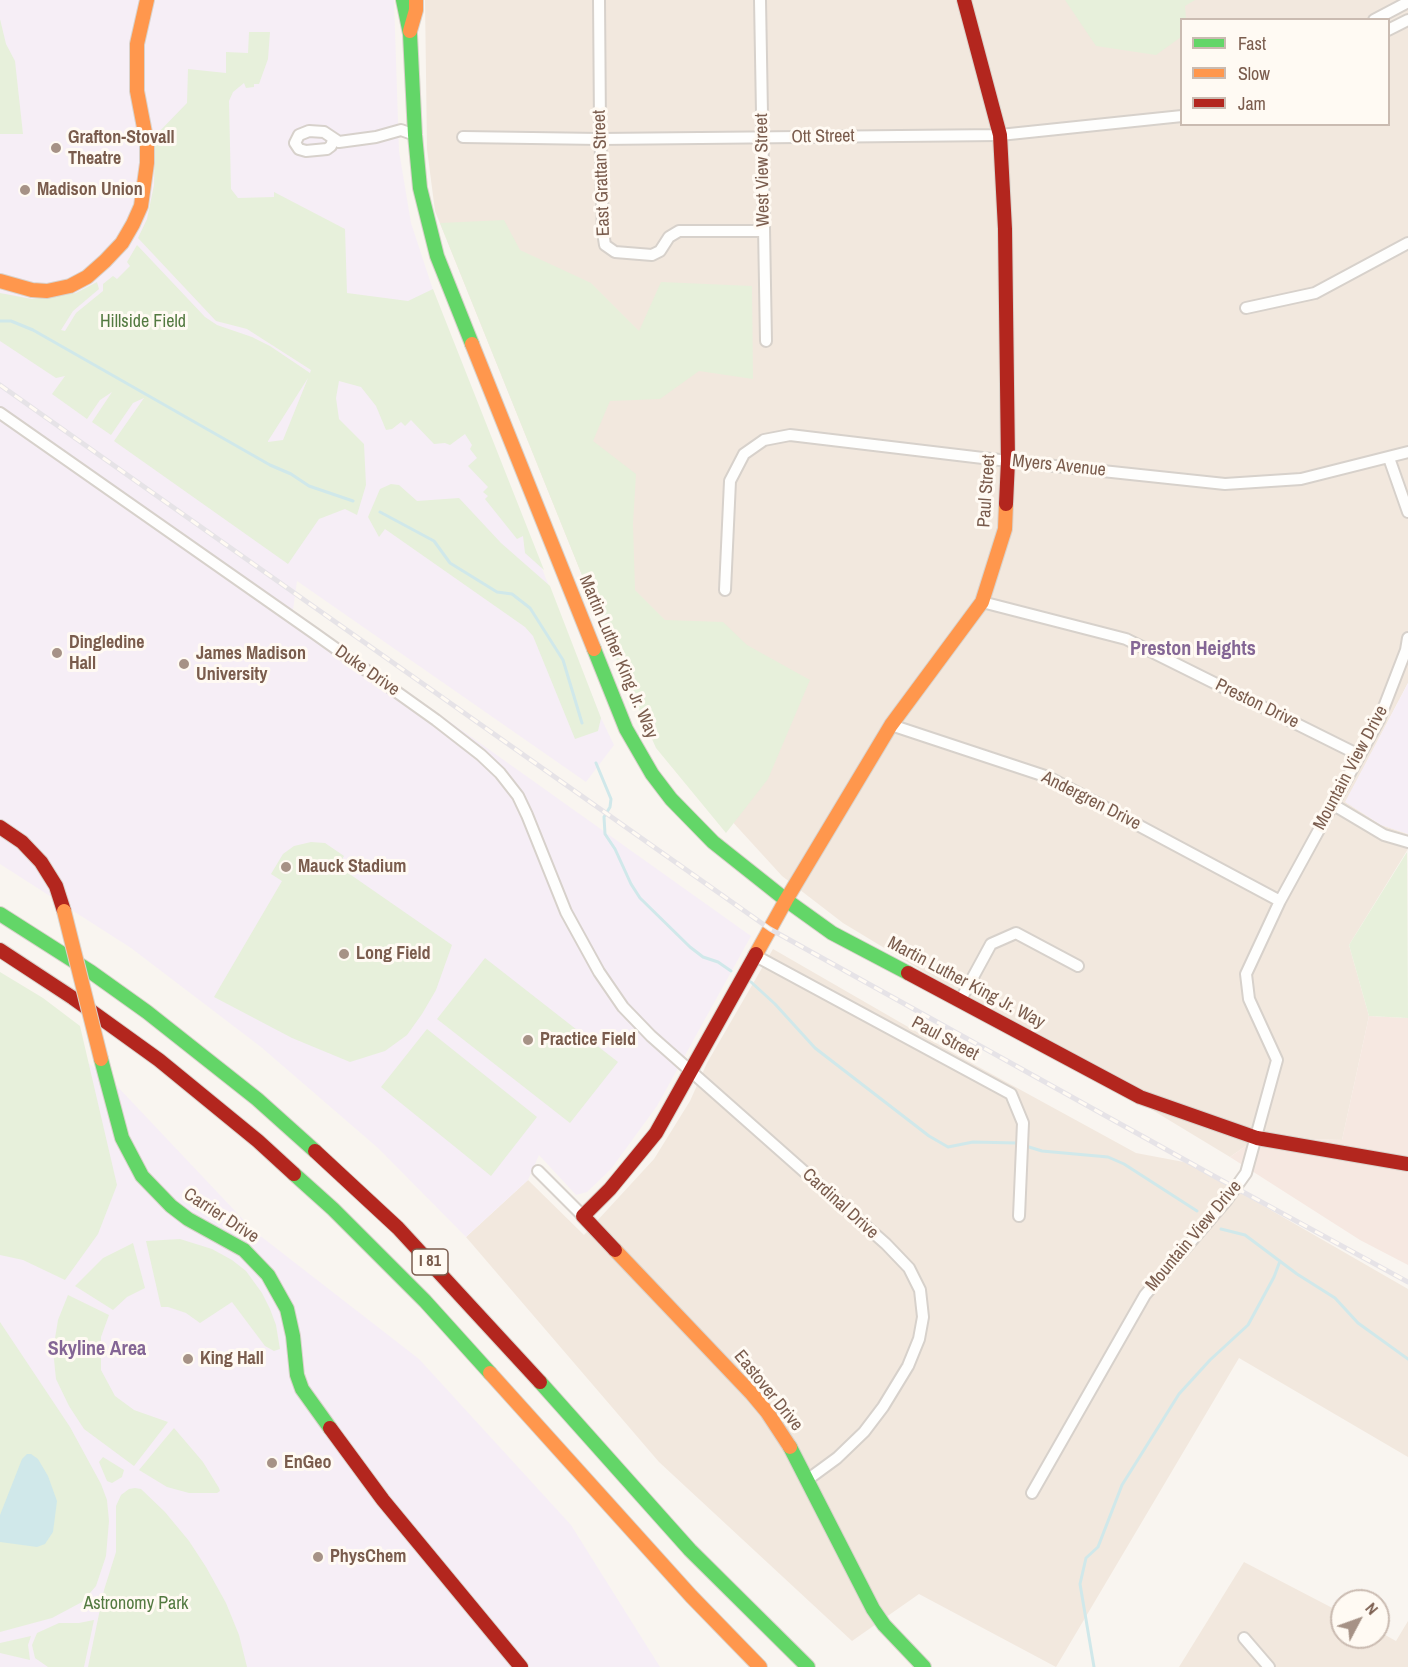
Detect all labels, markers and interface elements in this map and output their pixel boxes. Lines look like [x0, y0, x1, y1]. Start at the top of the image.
legend [1180, 18, 1390, 126]
text: Fast [1238, 31, 1266, 56]
text: Slow [1238, 61, 1270, 86]
text: Jam [1238, 91, 1266, 116]
street label: East Grattan Street [589, 109, 615, 237]
street label: West View Street [751, 113, 775, 227]
street label: Ott Street [791, 126, 855, 148]
place label: Grafton-Stovall Theatre [68, 127, 175, 170]
marker: Grafton-Stovall Theatre [49, 141, 63, 155]
place label: Madison Union [37, 179, 143, 201]
marker: Madison Union [18, 183, 32, 197]
park label: Hillside Field [100, 311, 186, 333]
street label: Myers Avenue [1011, 450, 1107, 482]
street label: Paul Street [974, 454, 1000, 528]
street label: Martin Luther King Jr. Way [574, 572, 662, 742]
place label: Dingledine Hall [69, 632, 144, 674]
district label: Preston Heights [1130, 638, 1256, 662]
street label: Duke Drive [331, 641, 403, 701]
place label: James Madison University [196, 643, 306, 686]
marker: Dingledine Hall [50, 646, 64, 660]
marker: James Madison University [177, 657, 191, 671]
street label: Preston Drive [1212, 675, 1302, 733]
street label: Mountain View Drive [1309, 702, 1393, 834]
street label: Andergren Drive [1038, 767, 1144, 835]
place label: Mauck Stadium [298, 856, 406, 878]
marker: Mauck Stadium [279, 860, 293, 874]
street label: Martin Luther King Jr. Way [884, 932, 1048, 1034]
place label: Long Field [356, 943, 431, 965]
marker: Long Field [337, 947, 351, 961]
street label: Paul Street [908, 1012, 982, 1066]
place label: Practice Field [540, 1029, 636, 1051]
marker: Practice Field [521, 1033, 535, 1047]
street label: Cardinal Drive [797, 1164, 883, 1244]
street label: Mountain View Drive [1142, 1176, 1246, 1296]
street label: Carrier Drive [179, 1184, 263, 1248]
road number: I 81 [412, 1249, 448, 1275]
district label: Skyline Area [48, 1338, 146, 1362]
street label: Eastover Drive [729, 1346, 807, 1436]
place label: King Hall [200, 1348, 264, 1370]
marker: King Hall [181, 1352, 195, 1366]
place label: EnGeo [284, 1452, 332, 1474]
marker: EnGeo [265, 1456, 279, 1470]
place label: PhysChem [330, 1546, 406, 1568]
marker: PhysChem [311, 1550, 325, 1564]
north arrow [1330, 1589, 1390, 1649]
park label: Astronomy Park [84, 1593, 188, 1615]
text: N [1361, 1598, 1383, 1619]

